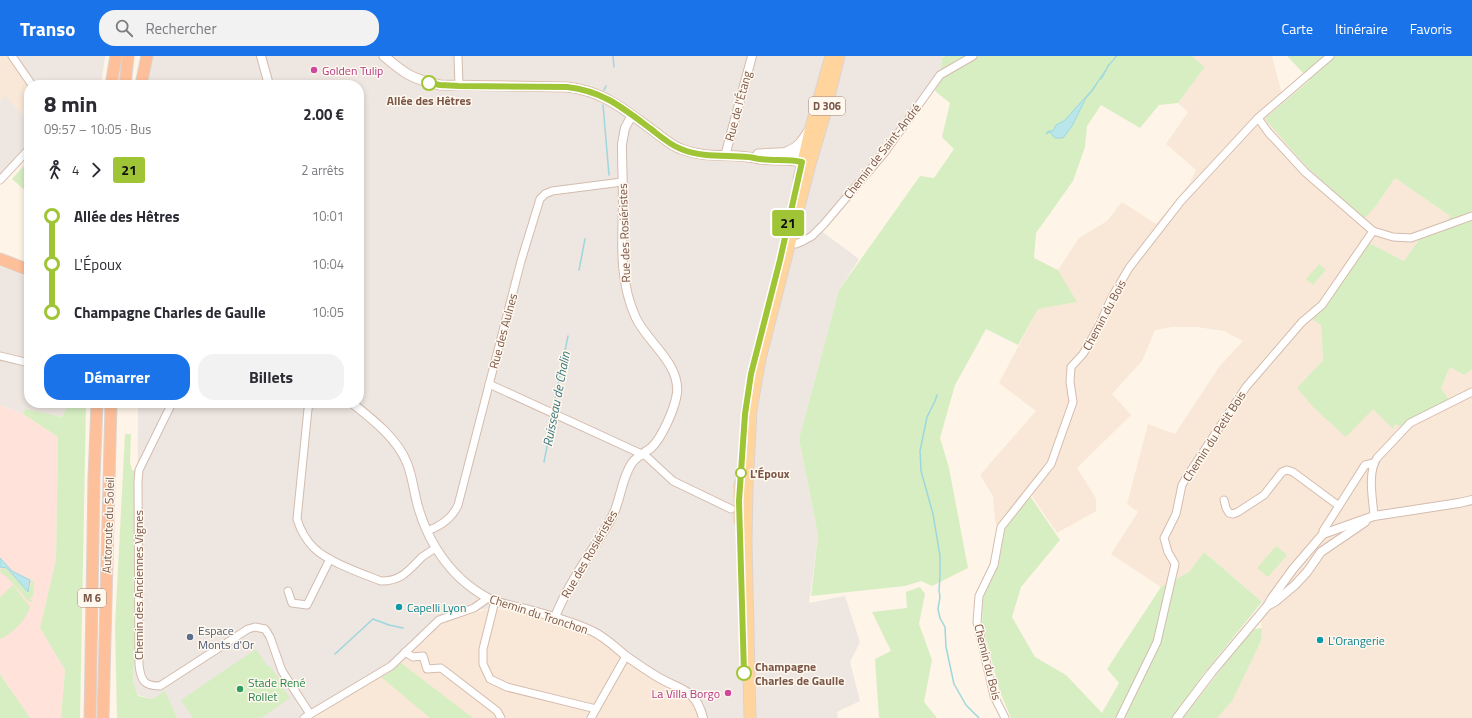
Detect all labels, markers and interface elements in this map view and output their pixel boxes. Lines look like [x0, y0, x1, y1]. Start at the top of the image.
search box [99, 10, 379, 46]
text: Transo [20, 14, 75, 43]
icon: search [113, 17, 135, 39]
text: Rechercher [145, 17, 217, 40]
text: Carte [1282, 18, 1313, 39]
text: Itinéraire [1335, 18, 1388, 39]
text: Favoris [1410, 18, 1452, 39]
place label: Golden Tulip [322, 61, 383, 80]
marker: Golden Tulip [309, 65, 319, 75]
street label: Rue de l'Étang [719, 69, 757, 143]
marker: Allée des Hêtres [421, 75, 437, 91]
text: 8 min [44, 87, 97, 121]
place label: Allée des Hêtres [387, 91, 472, 110]
road number: D 306 [809, 97, 845, 115]
street label: Chemin de Saint-André [839, 99, 925, 203]
text: 2.00 € [303, 103, 344, 126]
text: 09:57 – 10:05 · Bus [44, 119, 151, 139]
icon: walk [44, 159, 66, 181]
icon: forward [85, 159, 107, 181]
text: 21 [121, 159, 137, 180]
text: 4 [72, 160, 79, 180]
text: 2 arrêts [301, 160, 344, 180]
street label: Rue des Rosiéristes [613, 183, 635, 283]
text: Allée des Hêtres [74, 205, 179, 228]
text: 10:01 [312, 206, 344, 226]
line badge: 21 [770, 210, 806, 236]
text: 21 [780, 212, 796, 233]
text: L'Époux [74, 253, 122, 276]
text: 10:04 [312, 254, 344, 274]
street label: Chemin du Bois [1077, 276, 1131, 354]
street label: Rue des Aulnes [484, 291, 522, 371]
text: Champagne Charles de Gaulle [74, 301, 266, 324]
text: 10:05 [312, 302, 344, 322]
water label: Ruisseau de Chalin [537, 349, 575, 448]
button: Démarrer [44, 354, 190, 400]
button: Billets [198, 354, 344, 400]
street label: Chemin du Petit Bois [1177, 387, 1251, 485]
place label: L'Époux [750, 464, 790, 483]
marker: L'Époux [735, 467, 747, 479]
street label: Autoroute du Soleil [97, 477, 119, 573]
street label: Rue des Rosiéristes [556, 506, 622, 602]
street label: Chemin des Anciennes Vignes [129, 510, 148, 660]
road number: M 6 [78, 589, 106, 607]
street label: Chemin du Tronchon [487, 589, 591, 639]
place label: Capelli Lyon [407, 598, 466, 617]
marker: Capelli Lyon [394, 602, 404, 612]
place label: Espace Monts d'Or [198, 621, 254, 654]
street label: Chemin du Bois [969, 622, 1007, 703]
place label: L'Orangerie [1328, 631, 1385, 650]
marker: Espace Monts d'Or [185, 632, 195, 642]
marker: L'Orangerie [1315, 635, 1325, 645]
place label: Champagne Charles de Gaulle [755, 657, 844, 690]
marker: Champagne Charles de Gaulle [736, 665, 752, 681]
place label: Stade René Rollet [248, 673, 306, 706]
marker: Stade René Rollet [235, 684, 245, 694]
place label: La Villa Borgo [651, 684, 720, 703]
marker: La Villa Borgo [723, 688, 733, 698]

